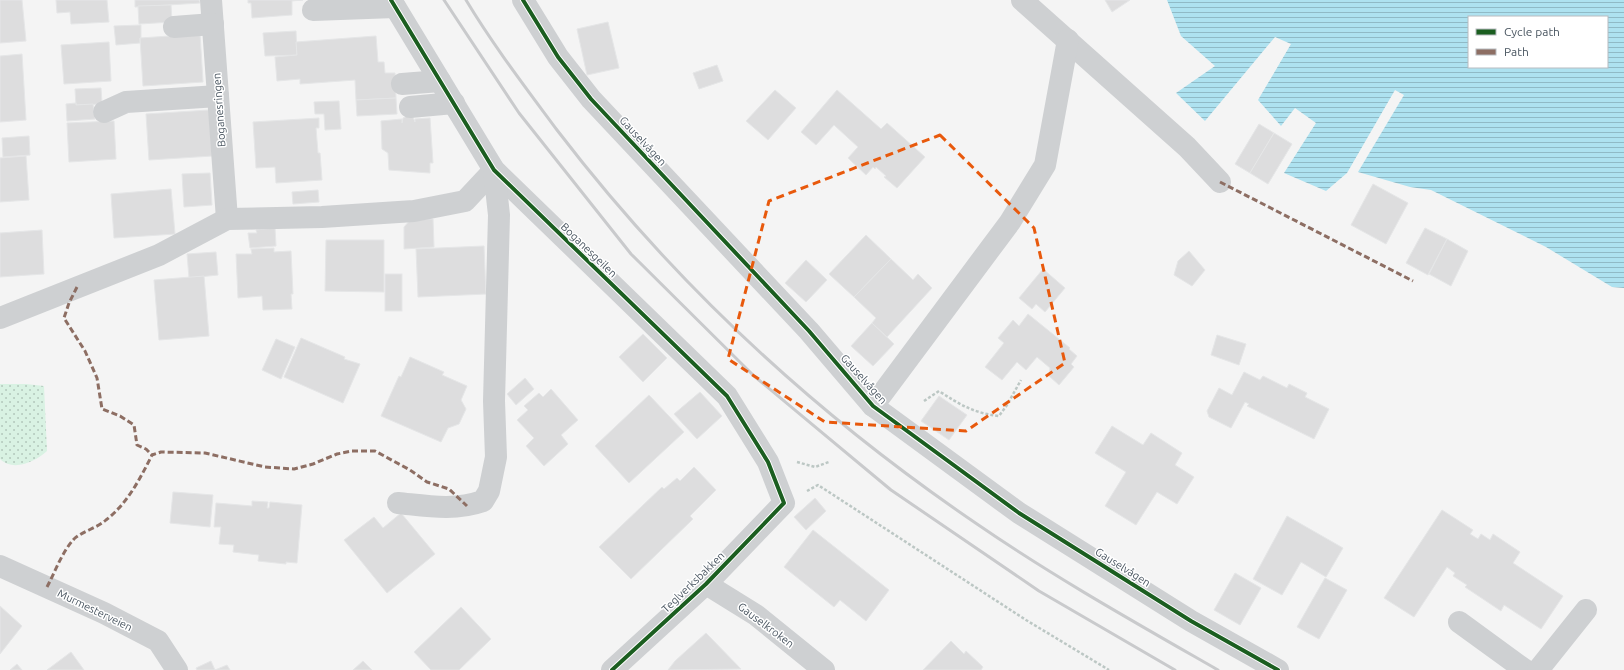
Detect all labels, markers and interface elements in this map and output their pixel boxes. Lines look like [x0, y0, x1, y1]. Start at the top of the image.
legend [1468, 16, 1608, 68]
text: Cycle path [1504, 25, 1560, 38]
text: Path [1504, 45, 1529, 58]
street label: Boganesringen [210, 73, 228, 147]
street label: Gauselvågen [617, 114, 669, 168]
street label: Boganesgeilen [559, 220, 619, 280]
street label: Gauselvågen [839, 352, 889, 406]
street label: Gauselvågen [1093, 545, 1153, 589]
street label: Teglverksbakken [659, 549, 727, 615]
street label: Murmesterveien [56, 587, 134, 633]
street label: Gauselkroken [736, 600, 796, 650]

